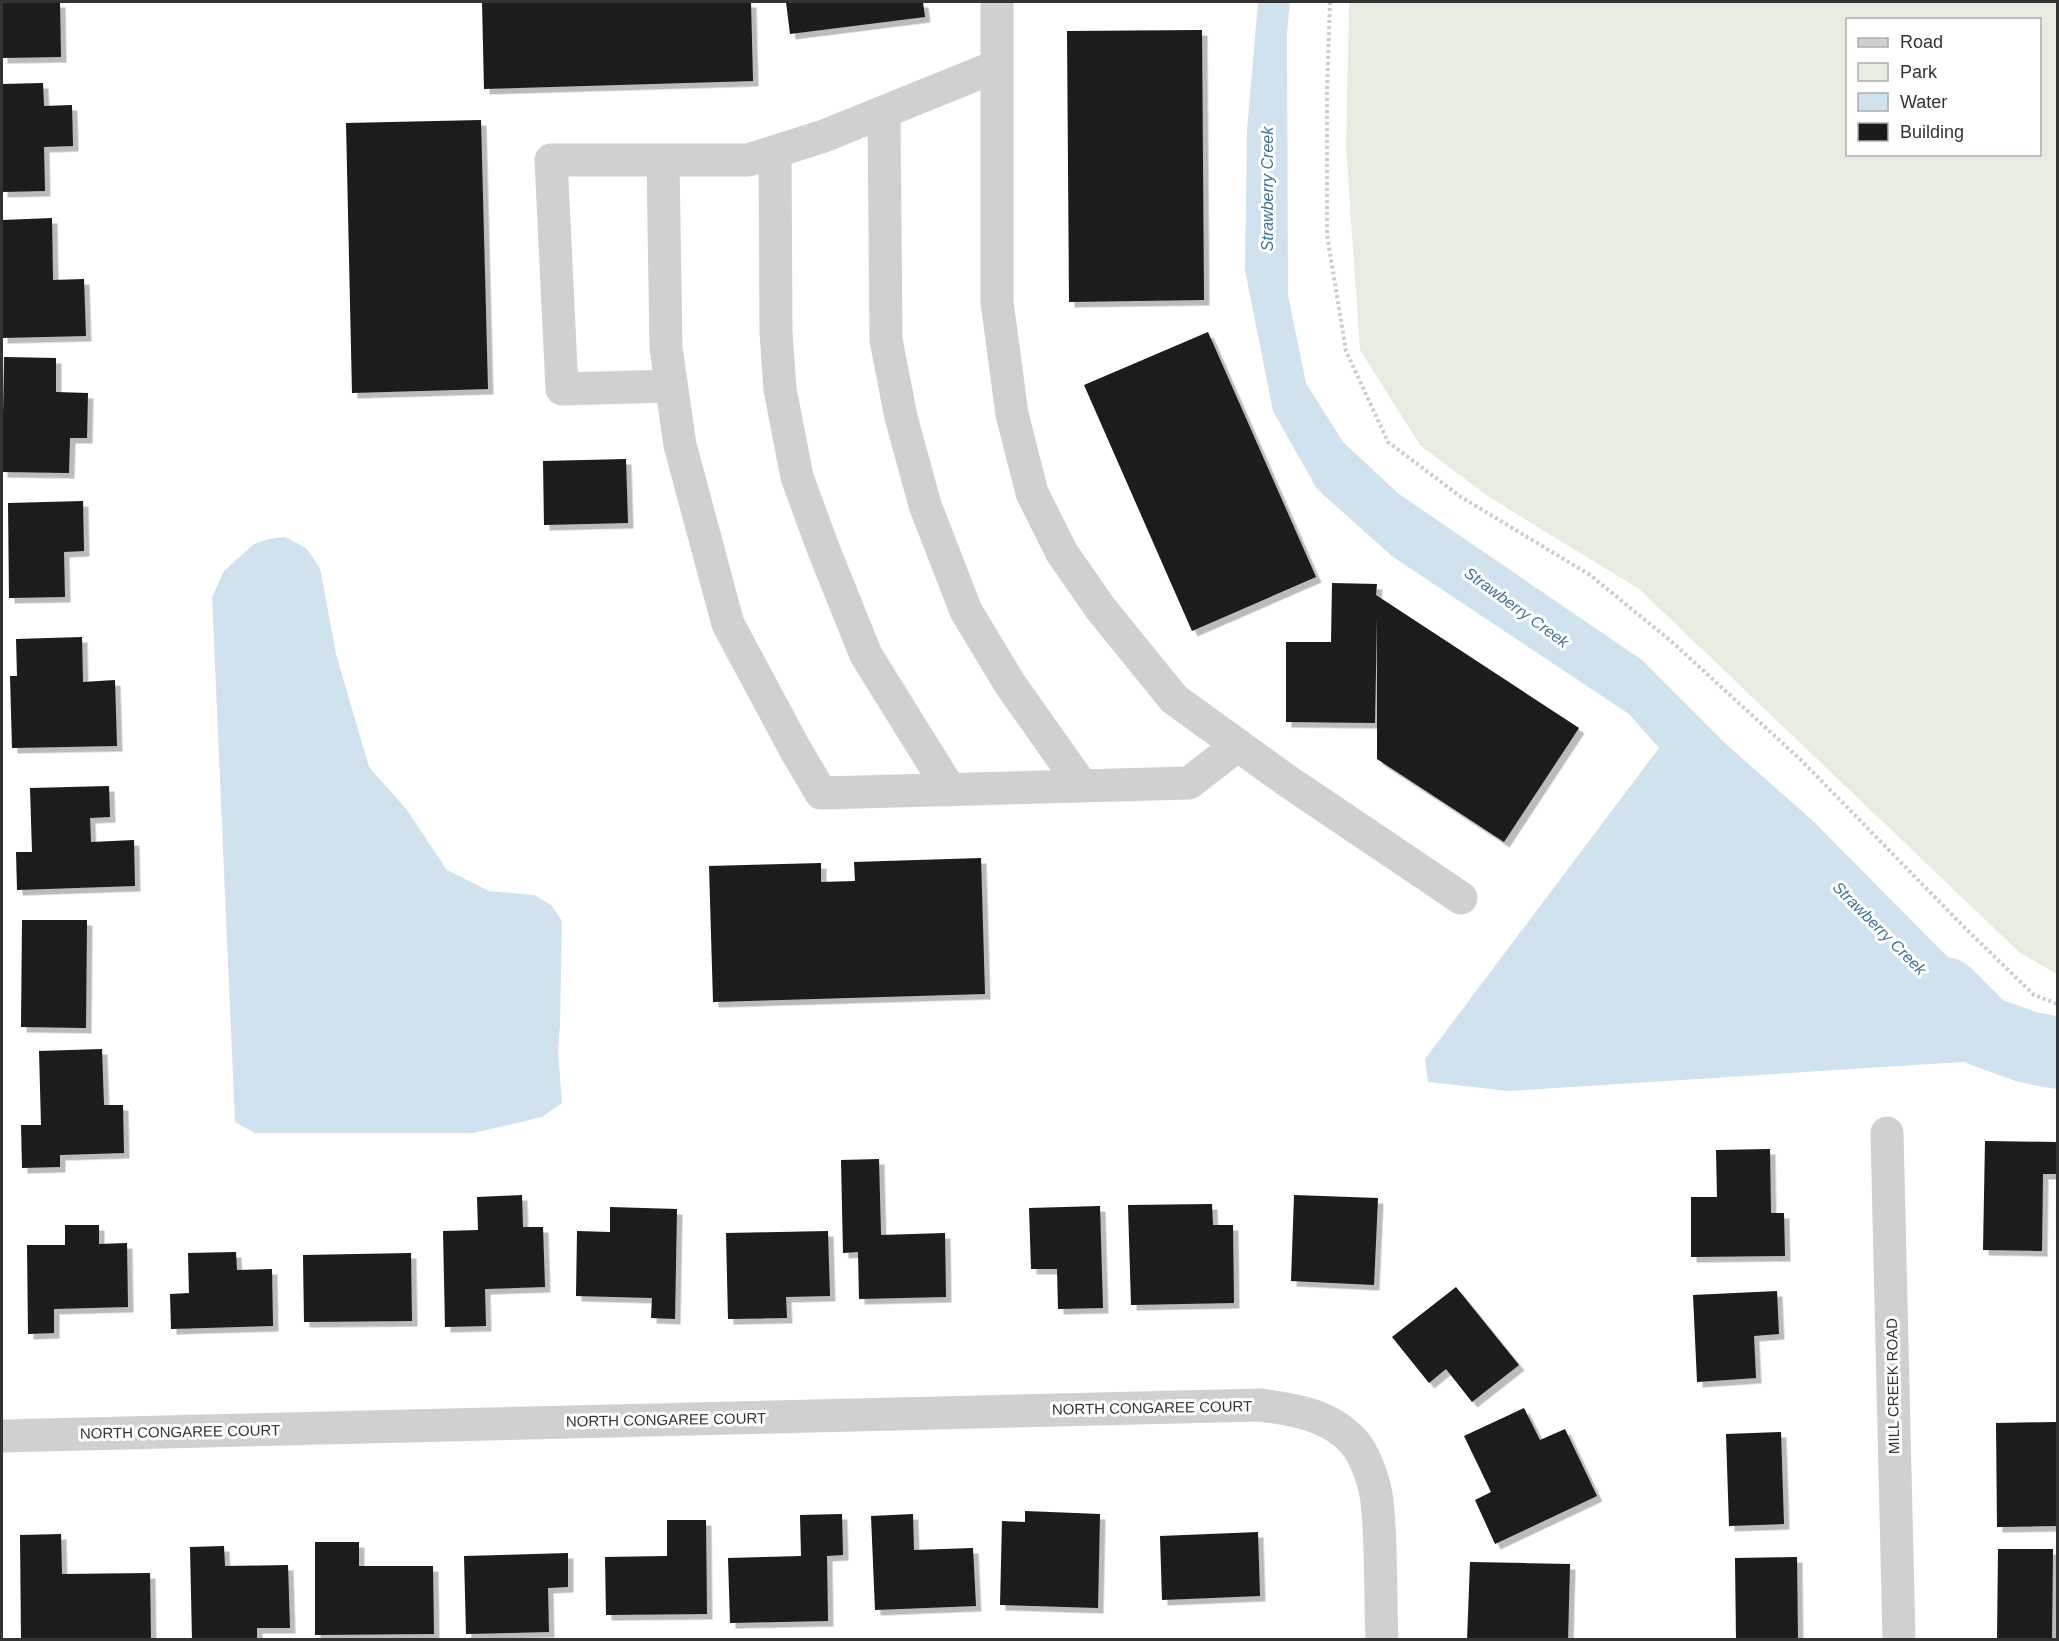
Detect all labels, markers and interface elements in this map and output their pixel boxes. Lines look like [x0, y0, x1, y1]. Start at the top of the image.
legend [1846, 18, 2041, 156]
text: Road [1900, 32, 1943, 52]
text: Park [1900, 62, 1938, 82]
text: Water [1900, 92, 1947, 112]
text: Building [1900, 122, 1964, 142]
water label: Strawberry Creek [1259, 126, 1276, 251]
water label: Strawberry Creek [1461, 564, 1573, 651]
water label: Strawberry Creek [1830, 878, 1930, 979]
street label: MILL CREEK ROAD [1883, 1318, 1902, 1454]
street label: NORTH CONGAREE COURT [1052, 1397, 1252, 1418]
street label: NORTH CONGAREE COURT [566, 1409, 766, 1430]
street label: NORTH CONGAREE COURT [80, 1421, 280, 1442]

